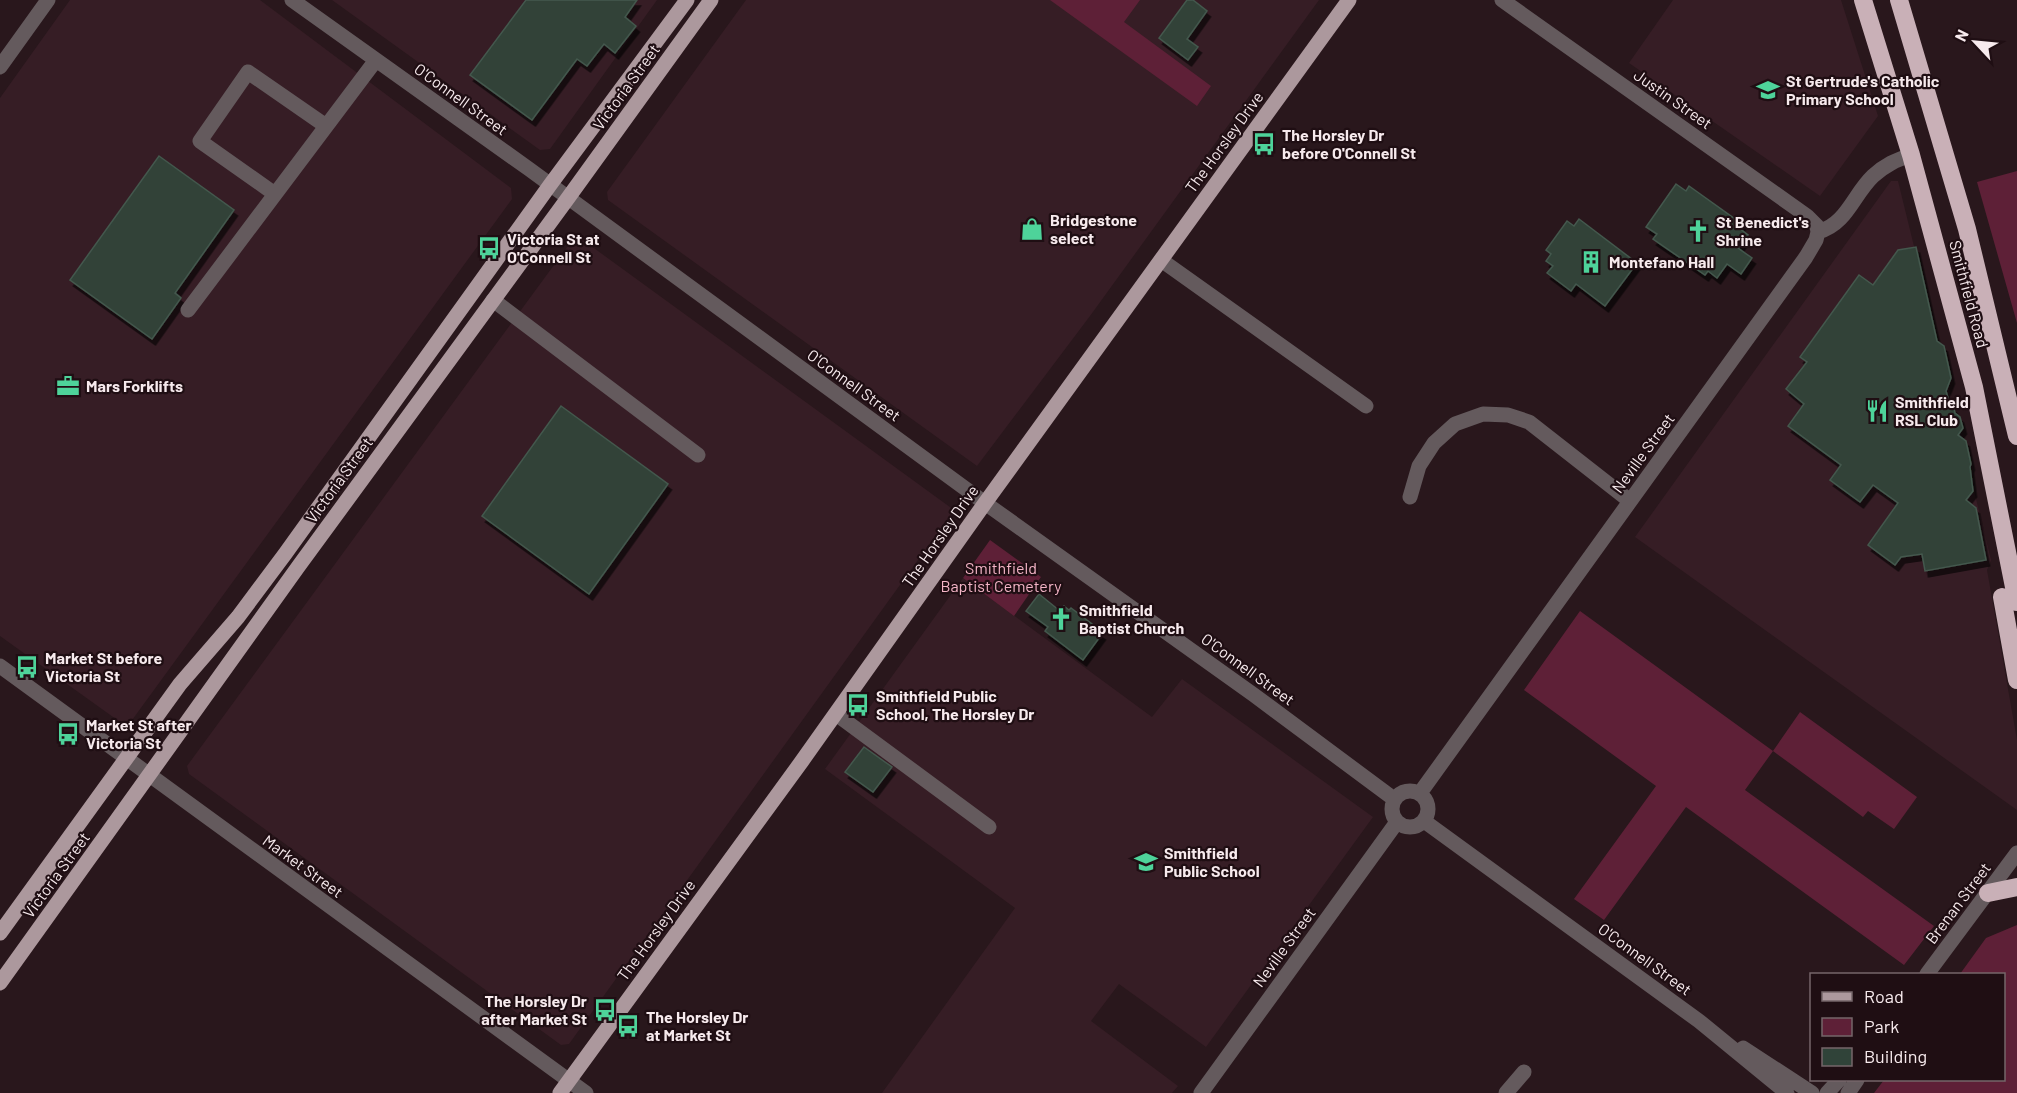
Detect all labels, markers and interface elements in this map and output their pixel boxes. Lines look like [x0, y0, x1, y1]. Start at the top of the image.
north arrow [1945, 12, 2005, 72]
text: N [1950, 26, 1972, 44]
street label: Victoria Street [588, 40, 663, 133]
street label: O'Connell Street [411, 58, 512, 139]
street label: Justin Street [1631, 65, 1716, 132]
place label: St Gertrude's Catholic Primary School [1786, 71, 1940, 108]
school or university icon: St Gertrude's Catholic Primary School [1755, 77, 1781, 103]
street label: The Horsley Drive [1181, 87, 1267, 196]
place label: The Horsley Dr before O'Connell St [1282, 125, 1416, 162]
bus stop icon: The Horsley Dr before O'Connell St [1251, 131, 1277, 157]
place label: Bridgestone select [1050, 210, 1137, 247]
place label: St Benedict's Shrine [1716, 212, 1809, 249]
shop icon: Bridgestone select [1019, 216, 1045, 242]
church icon: St Benedict's Shrine [1685, 218, 1711, 244]
place label: Victoria St at O'Connell St [507, 229, 600, 266]
bus stop icon: Victoria St at O'Connell St [476, 235, 502, 261]
street label: Smithfield Road [1946, 238, 1993, 350]
building icon: Montefano Hall [1578, 249, 1604, 275]
place label: Montefano Hall [1609, 252, 1714, 271]
street label: O'Connell Street [804, 344, 905, 425]
office icon: Mars Forklifts [55, 373, 81, 399]
place label: Mars Forklifts [86, 376, 183, 395]
place label: Smithfield RSL Club [1895, 392, 1969, 429]
restaurant icon: Smithfield RSL Club [1864, 398, 1890, 424]
street label: Neville Street [1607, 409, 1678, 496]
street label: Victoria Street [301, 433, 376, 526]
street label: The Horsley Drive [897, 481, 982, 590]
park label: Smithfield Baptist Cemetery [940, 558, 1062, 595]
place label: Smithfield Baptist Church [1079, 600, 1184, 637]
church icon: Smithfield Baptist Church [1048, 606, 1074, 632]
street label: O'Connell Street [1198, 628, 1299, 709]
place label: Market St before Victoria St [45, 648, 163, 685]
bus stop icon: Market St before Victoria St [14, 654, 40, 680]
place label: Smithfield Public School, The Horsley Dr [876, 686, 1034, 723]
bus stop icon: Smithfield Public School, The Horsley Dr [845, 692, 871, 718]
place label: Market St after Victoria St [86, 715, 192, 752]
bus stop icon: Market St after Victoria St [55, 721, 81, 747]
street label: Victoria Street [18, 828, 93, 921]
street label: Market Street [260, 830, 347, 901]
place label: Smithfield Public School [1164, 843, 1260, 880]
school or university icon: Smithfield Public School [1133, 849, 1159, 875]
street label: Brenan Street [1921, 858, 1994, 947]
street label: The Horsley Drive [613, 875, 699, 984]
street label: Neville Street [1248, 903, 1319, 990]
street label: O'Connell Street [1595, 918, 1696, 999]
legend [1810, 973, 2005, 1081]
text: Road [1864, 985, 1904, 1007]
place label: The Horsley Dr after Market St [481, 991, 587, 1028]
bus stop icon: The Horsley Dr after Market St [592, 997, 618, 1023]
place label: The Horsley Dr at Market St [646, 1007, 748, 1044]
bus stop icon: The Horsley Dr at Market St [615, 1013, 641, 1039]
text: Park [1864, 1015, 1899, 1037]
text: Building [1864, 1045, 1927, 1067]

